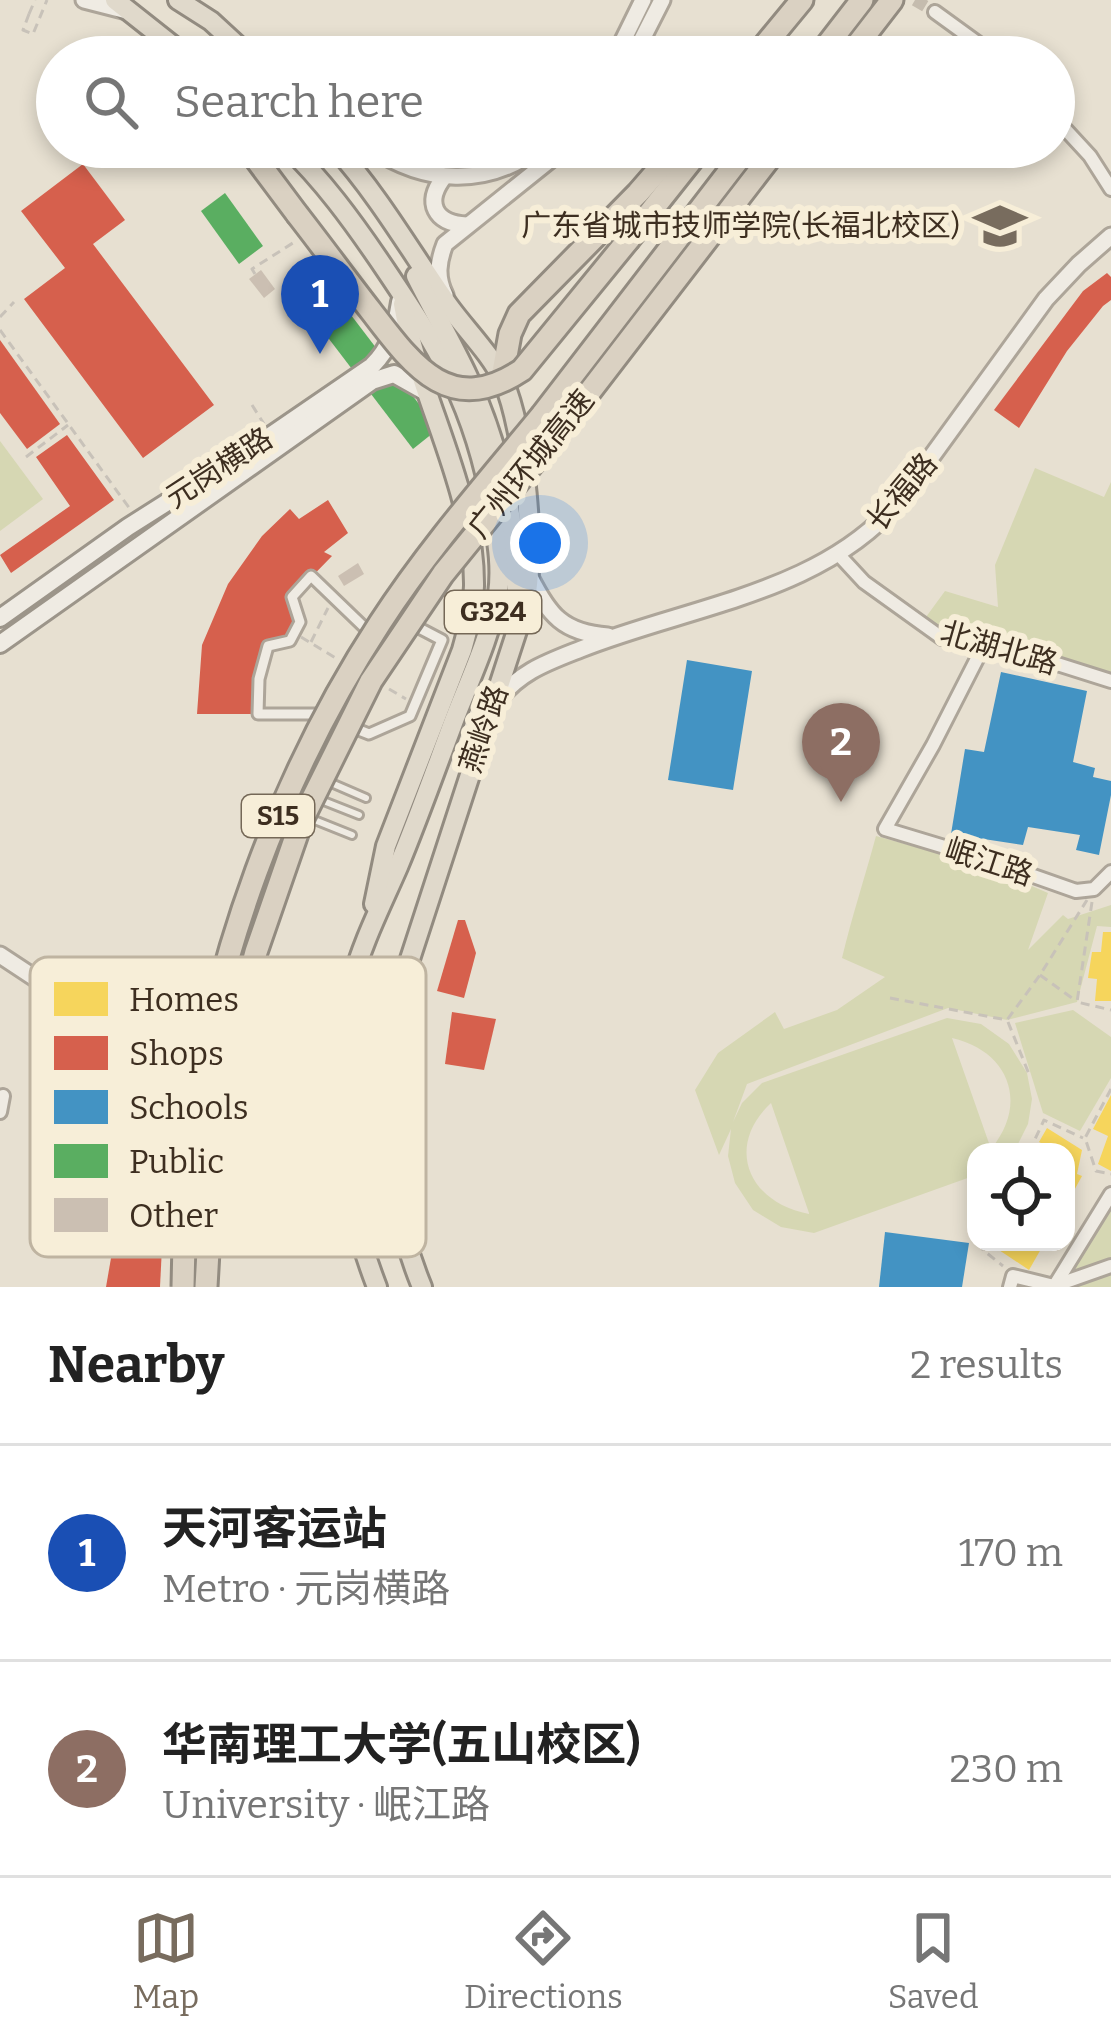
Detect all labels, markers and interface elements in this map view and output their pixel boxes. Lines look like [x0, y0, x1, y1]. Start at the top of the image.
search box [36, 36, 1075, 168]
icon: search [78, 69, 144, 135]
text: Search here [174, 75, 424, 129]
school or university icon: 广东省城市技师学院(长福北校区) [971, 197, 1029, 255]
place label: 广东省城市技师学院(长福北校区) [522, 208, 960, 244]
pin: 1 [281, 255, 359, 354]
street label: 广州环城高速 [460, 383, 602, 545]
street label: 元岗横路 [159, 420, 279, 516]
street label: 长福路 [859, 446, 945, 538]
your location [510, 513, 570, 573]
road number: G324 [445, 591, 541, 633]
street label: 北湖北路 [936, 614, 1062, 682]
street label: 燕岭路 [452, 681, 516, 777]
pin: 2 [802, 703, 880, 802]
road number: S15 [242, 795, 314, 837]
street label: 岷江路 [941, 831, 1037, 893]
legend [30, 957, 426, 1257]
text: Homes [129, 980, 239, 1020]
text: Shops [129, 1034, 224, 1074]
text: Schools [129, 1088, 248, 1128]
text: Public [129, 1142, 224, 1182]
map controls [967, 1143, 1075, 1251]
button: locate [967, 1143, 1075, 1251]
text: Other [129, 1196, 219, 1236]
text: Nearby [48, 1334, 224, 1396]
text: 2 results [910, 1342, 1063, 1388]
text: 天河客运站 [162, 1502, 387, 1556]
text: 1 [79, 1530, 95, 1576]
text: 170 m [959, 1530, 1063, 1576]
text: Metro · 元岗横路 [162, 1566, 450, 1612]
text: 华南理工大学(五山校区) [162, 1718, 640, 1772]
text: 2 [76, 1746, 98, 1792]
text: 230 m [950, 1746, 1063, 1792]
text: University · 岷江路 [162, 1782, 490, 1828]
tab: Map [133, 1905, 199, 2017]
tab: Directions [464, 1905, 623, 2017]
tab: Saved [888, 1905, 978, 2017]

